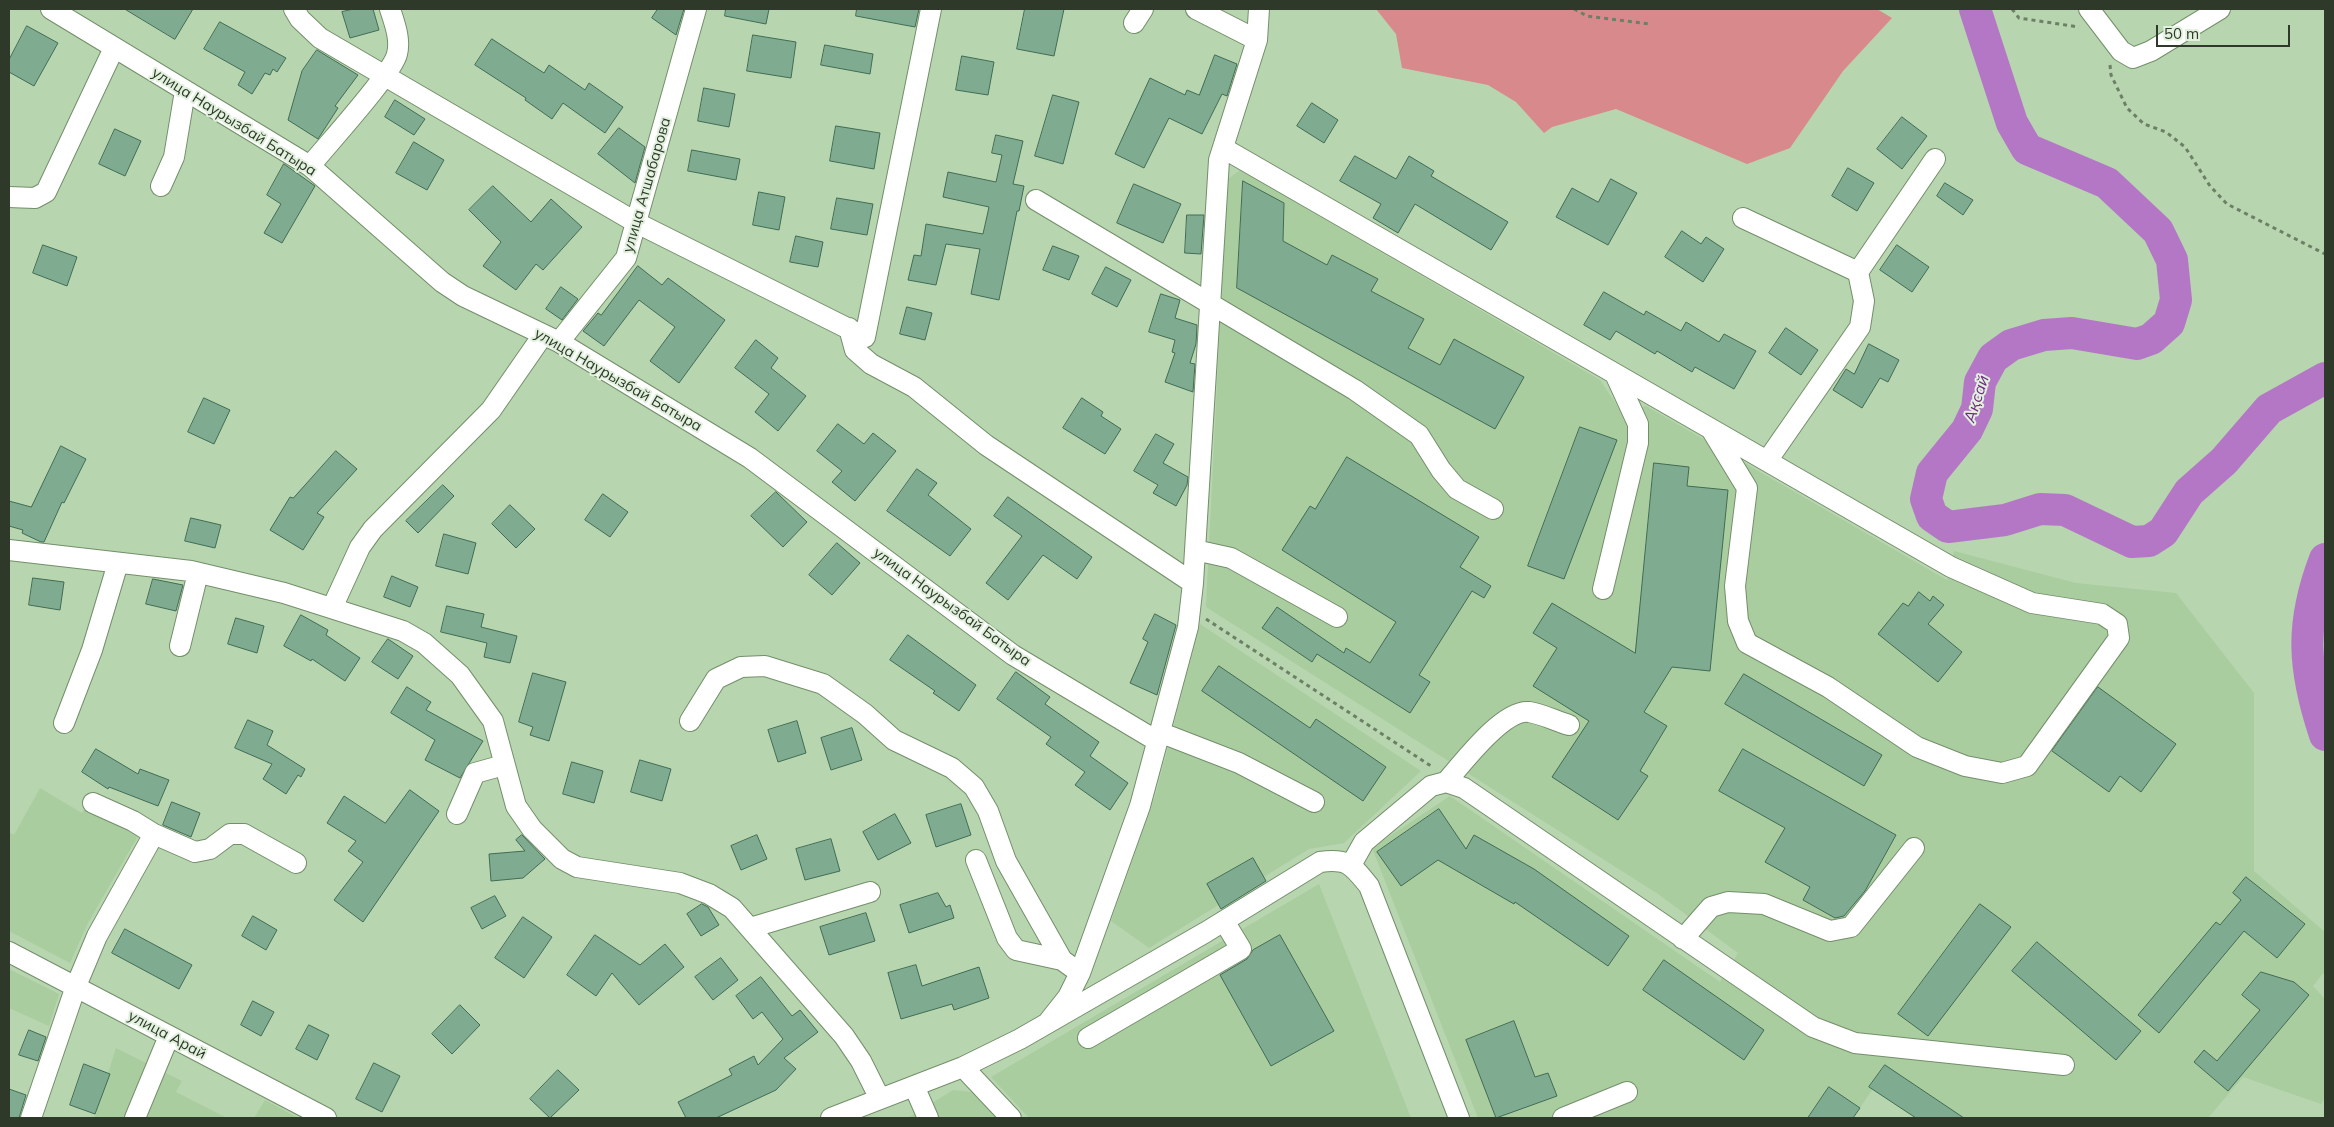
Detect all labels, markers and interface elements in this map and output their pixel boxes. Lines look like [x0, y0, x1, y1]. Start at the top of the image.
scale bar [2159, 15, 2293, 47]
text: 50 m [2164, 24, 2199, 43]
street label: улица Наурызбай Батыра [148, 64, 320, 180]
street label: улица Атшабарова [619, 115, 675, 255]
street label: улица Наурызбай Батыра [531, 325, 705, 435]
water label: Ақсай [1960, 373, 1994, 425]
street label: улица Наурызбай Батыра [870, 544, 1034, 670]
street label: улица Арай [125, 1007, 209, 1063]

